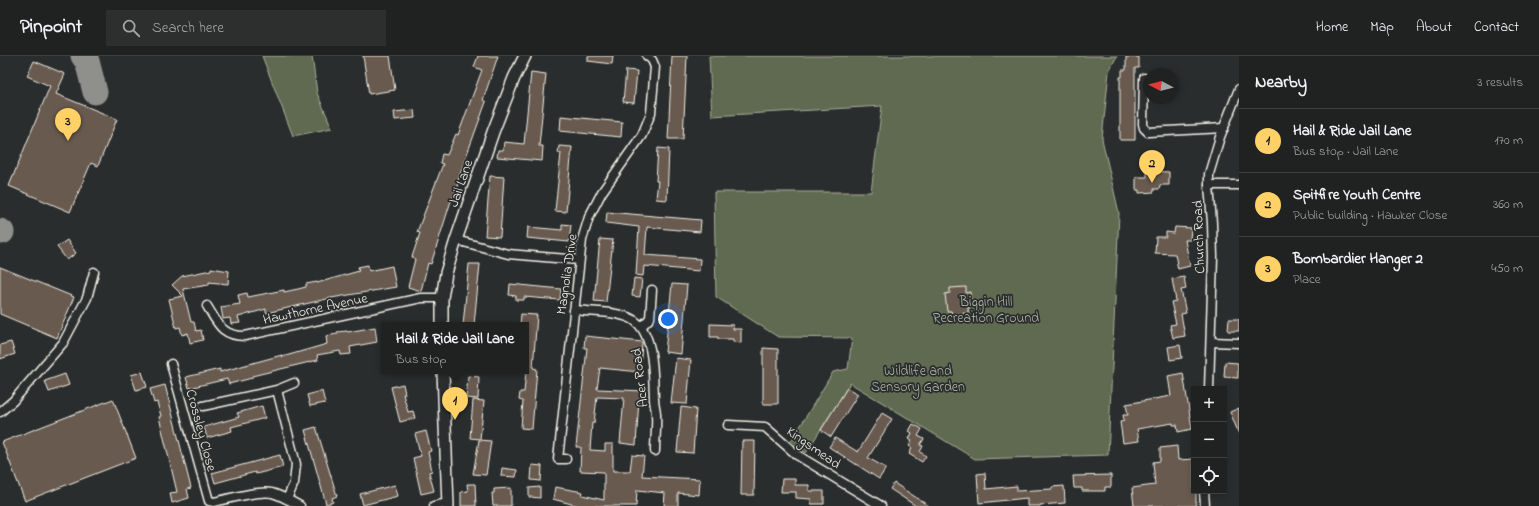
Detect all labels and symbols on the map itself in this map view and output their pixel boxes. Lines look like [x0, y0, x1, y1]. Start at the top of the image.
north arrow [1143, 68, 1179, 104]
pin: 3 [55, 108, 81, 141]
pin: 2 [1139, 150, 1165, 183]
street label: Jail Lane [444, 156, 480, 210]
street label: Church Road [1188, 200, 1211, 274]
street label: Magnolia Drive [551, 232, 585, 316]
street label: Hawthorne Avenue [261, 288, 370, 331]
park label: Biggin Hill Recreation Ground [933, 292, 1039, 329]
your location [658, 309, 678, 329]
street label: Acer Road [626, 347, 655, 409]
park label: Wildlife and Sensory Garden [871, 361, 965, 399]
street label: Crossley Close [179, 387, 222, 475]
pin: 1 [442, 387, 468, 420]
street label: Kingsmead [781, 422, 845, 476]

